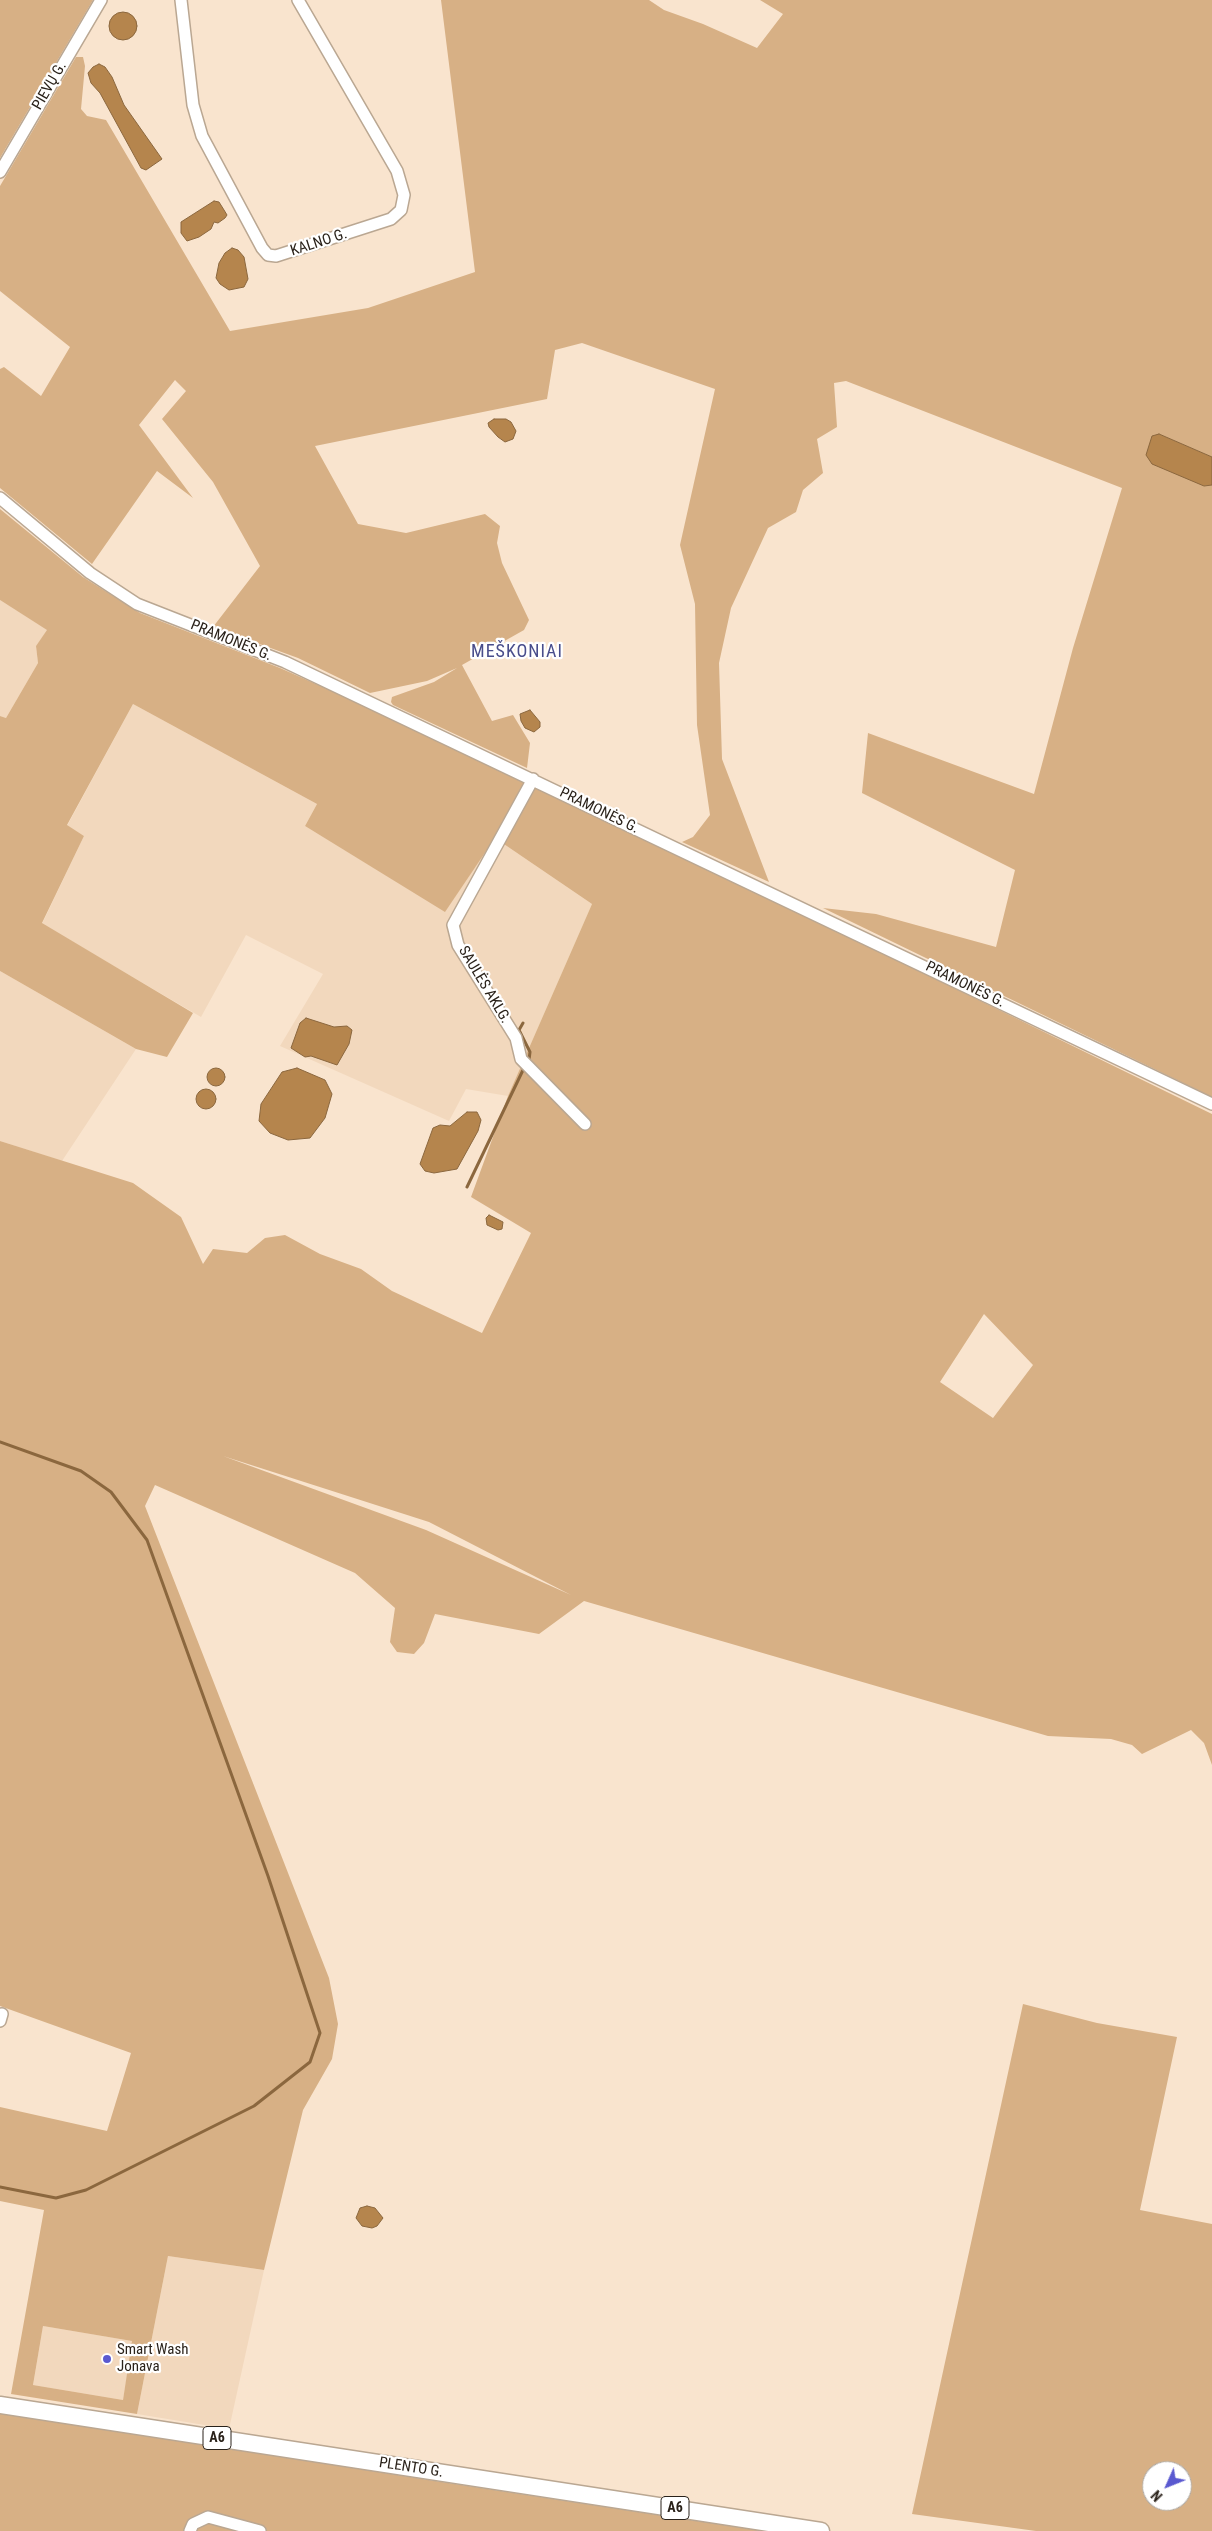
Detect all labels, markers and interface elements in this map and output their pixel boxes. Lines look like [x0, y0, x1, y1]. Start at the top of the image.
street label: PIEVŲ G. [29, 59, 71, 113]
street label: KALNO G. [288, 225, 350, 261]
street label: PRAMONĖS G. [188, 617, 274, 665]
district label: MEŠKONIAI [470, 641, 564, 663]
street label: PRAMONĖS G. [556, 784, 642, 838]
street label: SAULĖS AKLG. [454, 943, 514, 1027]
street label: PRAMONĖS G. [922, 958, 1008, 1012]
place label: Smart Wash Jonava [117, 2341, 189, 2376]
marker: Smart Wash Jonava [101, 2353, 113, 2365]
road number: A6 [203, 2426, 231, 2450]
street label: PLENTO G. [378, 2454, 444, 2482]
north arrow [1142, 2461, 1192, 2511]
text: N [1148, 2487, 1166, 2504]
road number: A6 [661, 2496, 689, 2520]

